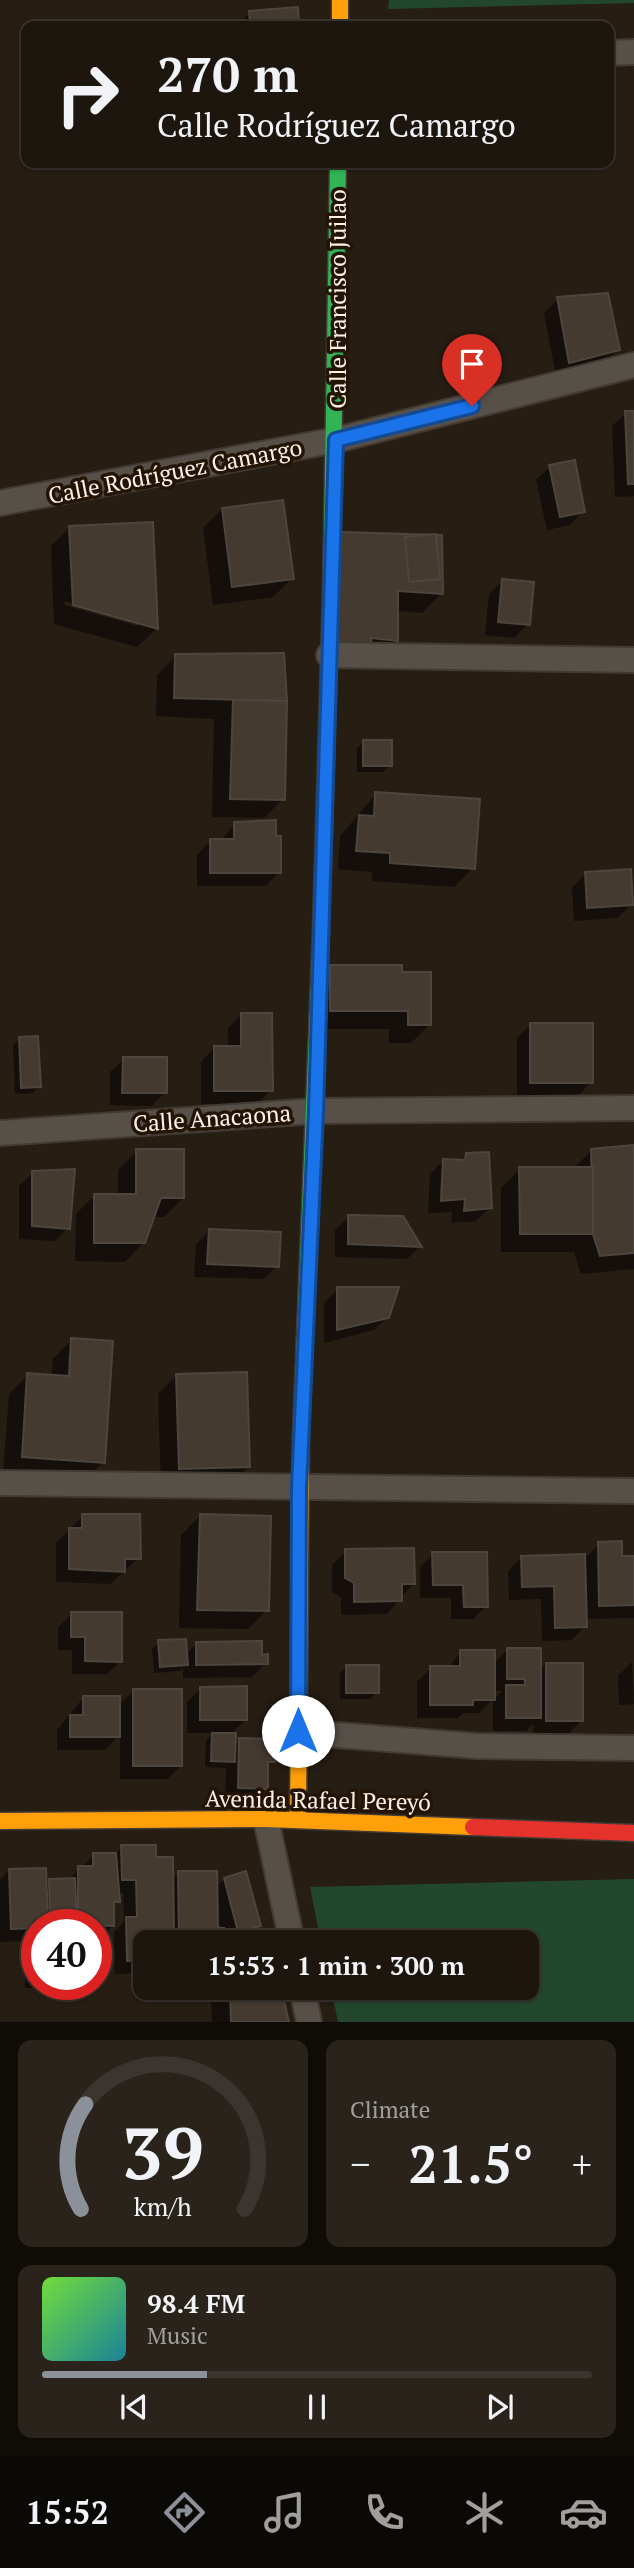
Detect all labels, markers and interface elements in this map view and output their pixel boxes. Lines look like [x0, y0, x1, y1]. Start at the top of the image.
text: 270 m [157, 41, 299, 106]
icon: right [42, 49, 133, 140]
text: Calle Rodríguez Camargo [157, 104, 516, 146]
street label: Calle Francisco Juilao [322, 189, 353, 409]
pin [442, 334, 502, 406]
icon: arrive [453, 345, 491, 383]
street label: Calle Rodríguez Camargo [45, 431, 305, 511]
street label: Calle Anacaona [132, 1097, 292, 1139]
position arrow [261, 1694, 335, 1768]
street label: Avenida Rafael Pereyó [205, 1783, 431, 1817]
speed limit sign: 40 [21, 1909, 112, 2000]
text: 15:53 · 1 min · 300 m [207, 1948, 465, 1982]
text: Climate [350, 2094, 430, 2125]
text: 39 [122, 2104, 204, 2201]
text: 21.5° [408, 2129, 534, 2198]
text: − [350, 2139, 370, 2189]
text: + [572, 2139, 592, 2189]
text: km/h [134, 2190, 192, 2223]
text: 98.4 FM [147, 2286, 245, 2320]
text: Music [147, 2320, 208, 2351]
icon: previous [115, 2388, 153, 2426]
icon: pause [298, 2388, 336, 2426]
icon: next [481, 2388, 519, 2426]
icon: directions [160, 2488, 209, 2537]
icon: music [260, 2488, 309, 2537]
icon: phone [360, 2488, 409, 2537]
icon: climate [460, 2488, 509, 2537]
icon: car [559, 2488, 608, 2537]
text: 15:52 [25, 2491, 109, 2533]

